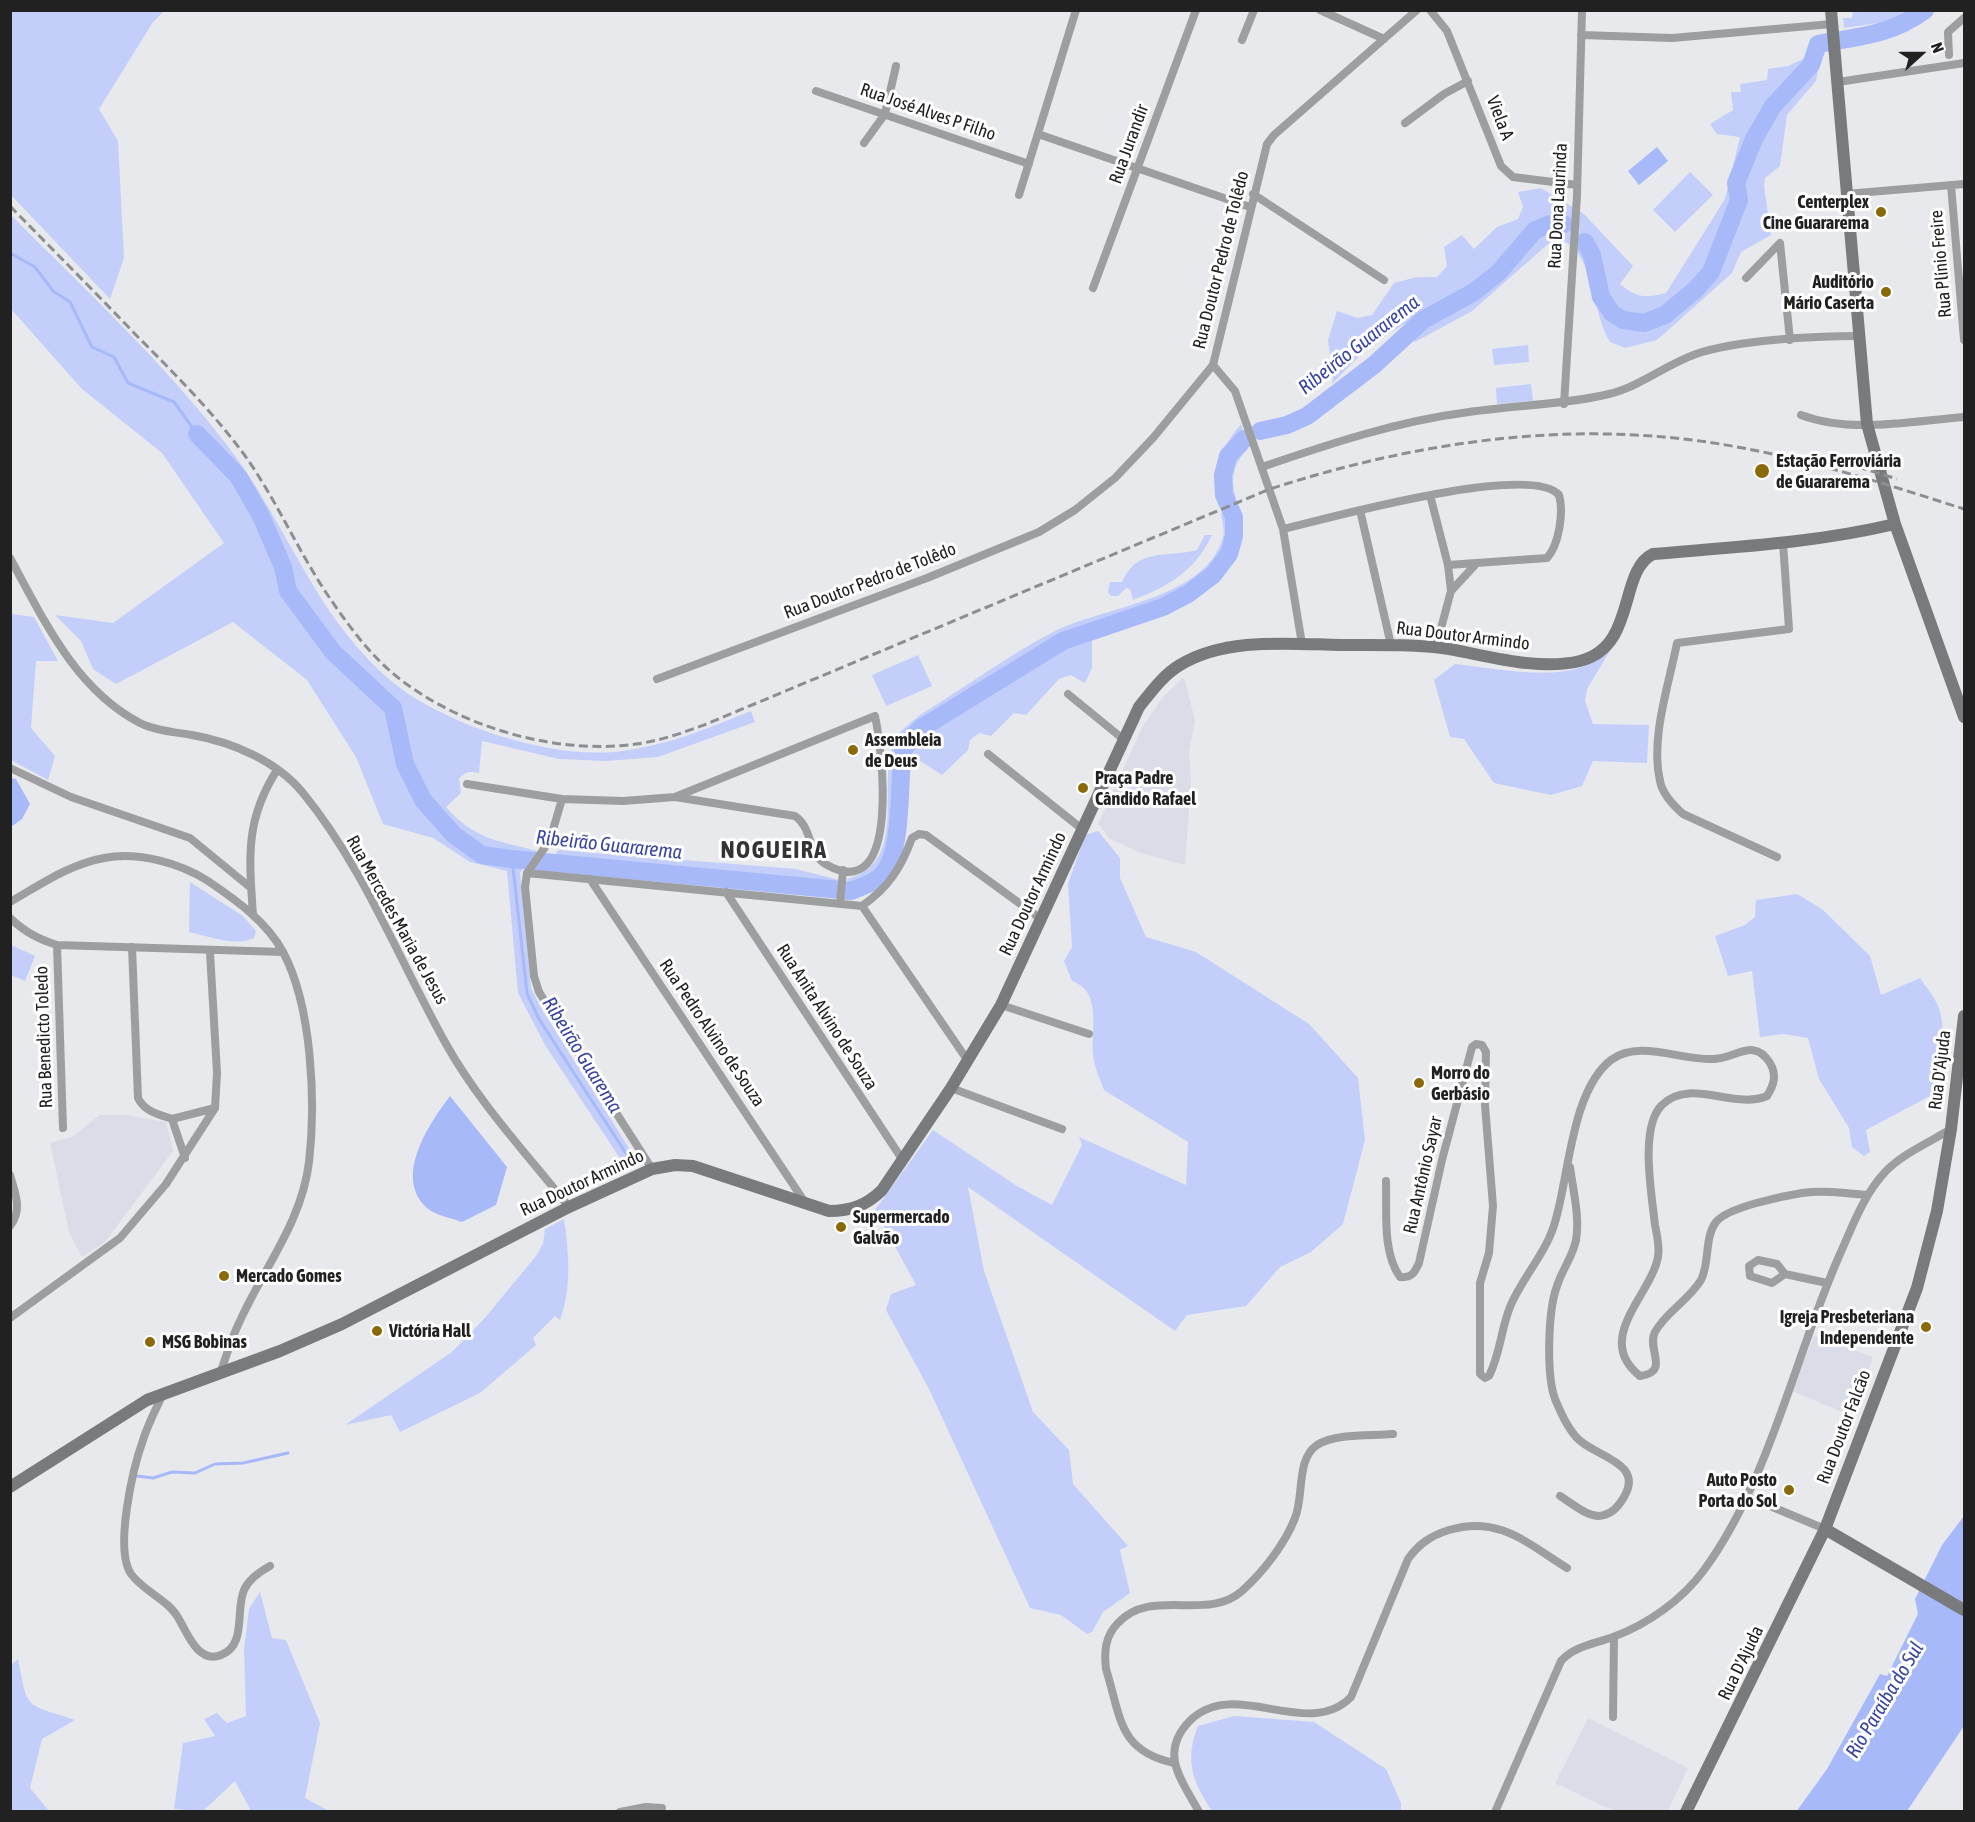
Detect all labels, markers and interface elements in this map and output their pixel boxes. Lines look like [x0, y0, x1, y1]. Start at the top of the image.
north arrow [1891, 24, 1951, 84]
text: N [1928, 40, 1948, 55]
street label: Rua José Alves P Filho [857, 79, 999, 145]
street label: Viela A [1482, 93, 1518, 143]
street label: Rua Jurandir [1105, 101, 1153, 187]
street label: Rua Dona Laurinda [1544, 143, 1572, 269]
street label: Rua Doutor Pedro de Tolêdo [1188, 169, 1254, 351]
place label: Centerplex Cine Guararema [1763, 191, 1869, 234]
marker: Centerplex Cine Guararema [1874, 205, 1888, 219]
street label: Rua Plínio Freire [1926, 209, 1956, 319]
place label: Auditório Mário Caserta [1784, 271, 1874, 314]
marker: Auditório Mário Caserta [1879, 285, 1893, 299]
water label: Ribeirão Guararema [1294, 290, 1424, 400]
place label: Estação Ferroviária de Guararema [1776, 450, 1901, 492]
marker: Estação Ferroviária de Guararema [1753, 462, 1771, 480]
street label: Rua Doutor Pedro de Tolêdo [781, 538, 959, 624]
street label: Rua Doutor Armindo [1395, 617, 1531, 655]
place label: Assembleia de Deus [865, 729, 941, 771]
marker: Assembleia de Deus [846, 743, 860, 757]
place label: Praça Padre Cândido Rafael [1095, 767, 1196, 810]
marker: Praça Padre Cândido Rafael [1076, 781, 1090, 795]
water label: Ribeirão Guararema [535, 825, 683, 865]
street label: Rua Doutor Armindo [995, 829, 1071, 959]
street label: Rua Mercedes Maria de Jesus [342, 832, 452, 1008]
district label: NOGUEIRA [720, 836, 828, 864]
street label: Rua Anita Alvino de Souza [772, 940, 882, 1094]
street label: Rua Pedro Alvino de Souza [655, 955, 769, 1111]
street label: Rua Benedicto Toledo [31, 966, 57, 1108]
water label: Ribeirão Guarema [537, 993, 627, 1117]
street label: Rua D'Ajuda [1924, 1029, 1956, 1111]
place label: Morro do Gerbásio [1431, 1062, 1490, 1104]
marker: Morro do Gerbásio [1412, 1076, 1426, 1090]
street label: Rua Antônio Sayar [1399, 1114, 1447, 1236]
street label: Rua Doutor Armindo [517, 1145, 647, 1221]
place label: Supermercado Galvão [853, 1206, 950, 1248]
marker: Supermercado Galvão [834, 1220, 848, 1234]
place label: Mercado Gomes [236, 1265, 342, 1287]
marker: Mercado Gomes [217, 1269, 231, 1283]
place label: Igreja Presbeteriana Independente [1780, 1306, 1914, 1348]
place label: Victória Hall [389, 1320, 471, 1342]
marker: Igreja Presbeteriana Independente [1919, 1320, 1933, 1334]
marker: Victória Hall [370, 1324, 384, 1338]
place label: MSG Bobinas [162, 1331, 247, 1353]
marker: MSG Bobinas [143, 1335, 157, 1349]
street label: Rua Doutor Falcão [1812, 1367, 1876, 1487]
place label: Auto Posto Porta do Sol [1699, 1469, 1777, 1512]
marker: Auto Posto Porta do Sol [1782, 1483, 1796, 1497]
street label: Rua D'Ajuda [1714, 1622, 1768, 1704]
water label: Rio Paraíba do Sul [1841, 1638, 1929, 1762]

